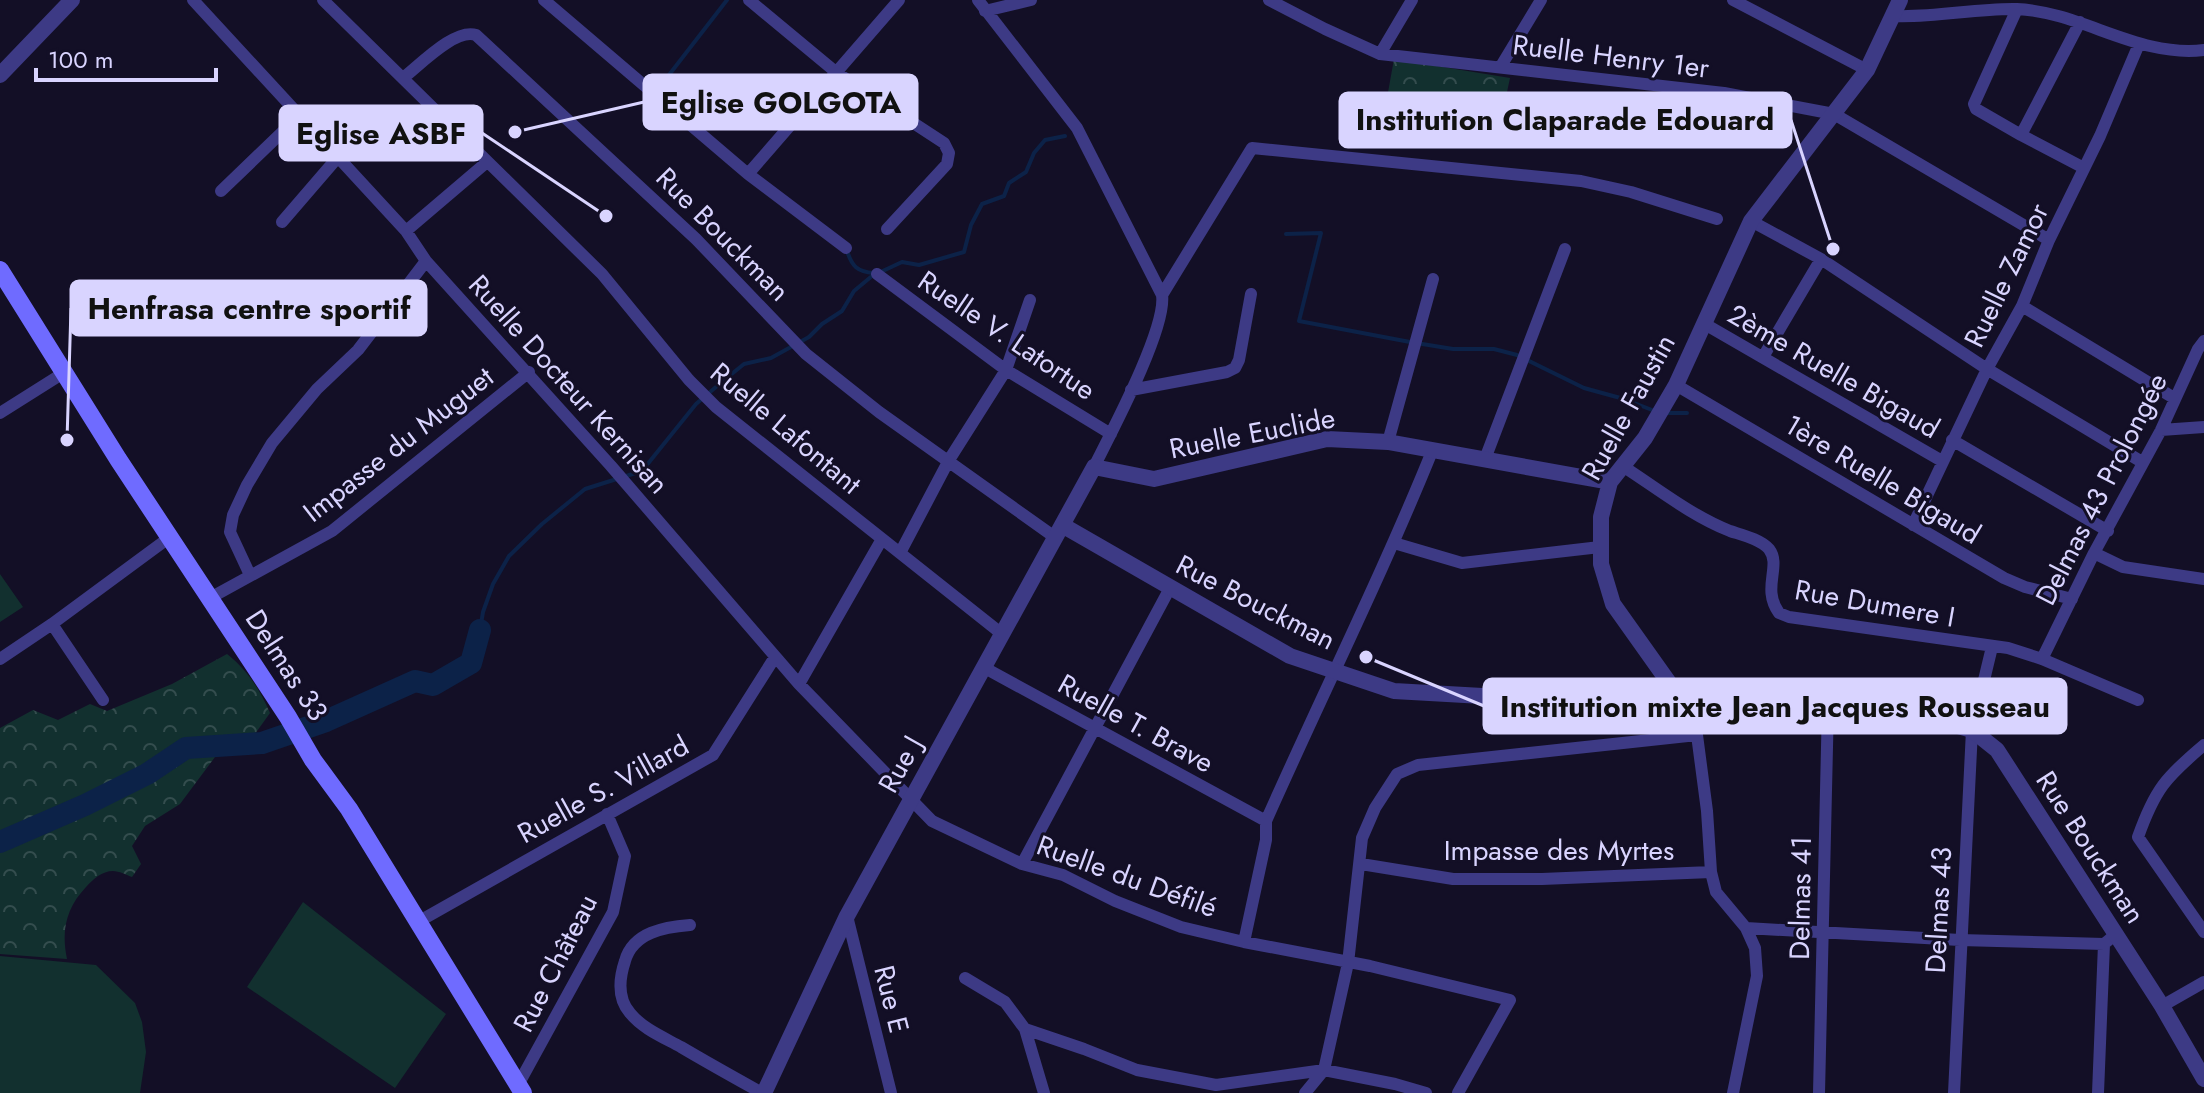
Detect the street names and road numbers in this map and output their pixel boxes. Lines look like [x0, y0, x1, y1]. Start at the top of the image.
street label: Ruelle Henry 1er [1510, 24, 1712, 89]
street label: Rue Bouckman [646, 158, 799, 311]
street label: Ruelle Zamor [1954, 196, 2059, 354]
street label: Ruelle V. Latortue [910, 261, 1104, 410]
street label: Ruelle Docteur Kernisan [459, 266, 678, 503]
street label: 2ème Ruelle Bigaud [1720, 294, 1947, 449]
street label: Ruelle Faustin [1571, 327, 1686, 488]
street label: Ruelle Lafontant [701, 353, 870, 504]
street label: Impasse du Muguet [294, 357, 502, 532]
street label: Delmas 43 Prolongée [2025, 366, 2178, 612]
street label: Ruelle Euclide [1166, 397, 1339, 470]
street label: 1ère Ruelle Bigaud [1777, 405, 1989, 554]
street label: Rue Bouckman [1169, 545, 1343, 660]
street label: Rue Dumere I [1792, 569, 1958, 638]
street label: Delmas 33 [235, 601, 338, 729]
street label: Ruelle T. Brave [1050, 664, 1221, 783]
street label: Ruelle S. Villard [510, 725, 696, 854]
street label: Rue J [868, 728, 933, 800]
street label: Rue Bouckman [2026, 763, 2155, 932]
street label: Ruelle du Défilé [1031, 825, 1223, 928]
street label: Impasse des Myrtes [1444, 830, 1674, 871]
street label: Delmas 41 [1779, 836, 1822, 960]
street label: Delmas 43 [1915, 846, 1962, 974]
street label: Rue Château [503, 887, 608, 1039]
street label: Rue E [863, 961, 920, 1037]

